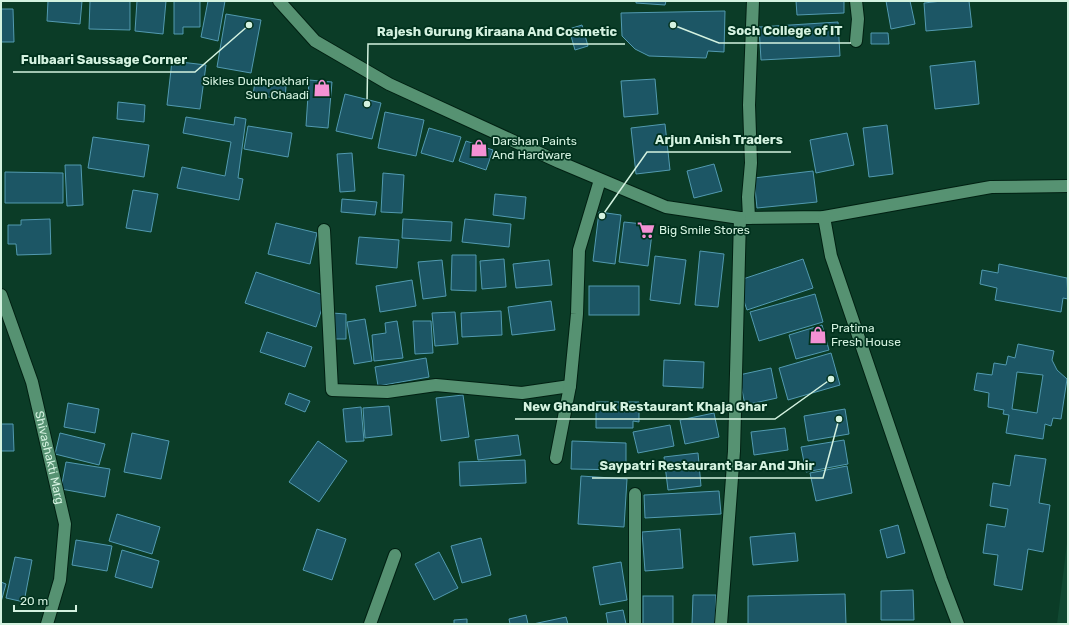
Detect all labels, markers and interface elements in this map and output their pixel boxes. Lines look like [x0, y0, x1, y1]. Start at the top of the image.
callout: Soch College of IT [719, 18, 851, 43]
callout: Rajesh Gurung Kiraana And Cosmetic [368, 19, 625, 44]
text: Soch College of IT [728, 23, 842, 38]
text: Rajesh Gurung Kiraana And Cosmetic [377, 24, 618, 39]
callout: Fulbaari Saussage Corner [13, 47, 195, 72]
text: Fulbaari Saussage Corner [21, 52, 187, 67]
place label: Sikles Dudhpokhari Sun Chaadi [202, 74, 309, 102]
shop icon: Sikles Dudhpokhari Sun Chaadi [312, 78, 332, 98]
callout: Arjun Anish Traders [647, 127, 791, 152]
text: Arjun Anish Traders [655, 132, 783, 147]
place label: Darshan Paints And Hardware [492, 134, 577, 162]
shop icon: Darshan Paints And Hardware [469, 138, 489, 158]
supermarket icon: Big Smile Stores [636, 220, 656, 240]
place label: Big Smile Stores [659, 223, 750, 237]
place label: Pratima Fresh House [831, 321, 901, 349]
shop icon: Pratima Fresh House [808, 325, 828, 345]
callout: New Ghandruk Restaurant Khaja Ghar [515, 394, 775, 419]
text: New Ghandruk Restaurant Khaja Ghar [523, 399, 767, 414]
street label: Shivashakti Marg [32, 410, 67, 506]
callout: Saypatri Restaurant Bar And Jhir [592, 453, 823, 478]
text: Saypatri Restaurant Bar And Jhir [600, 458, 815, 473]
scale bar [14, 587, 76, 613]
text: 20 m [20, 594, 48, 608]

